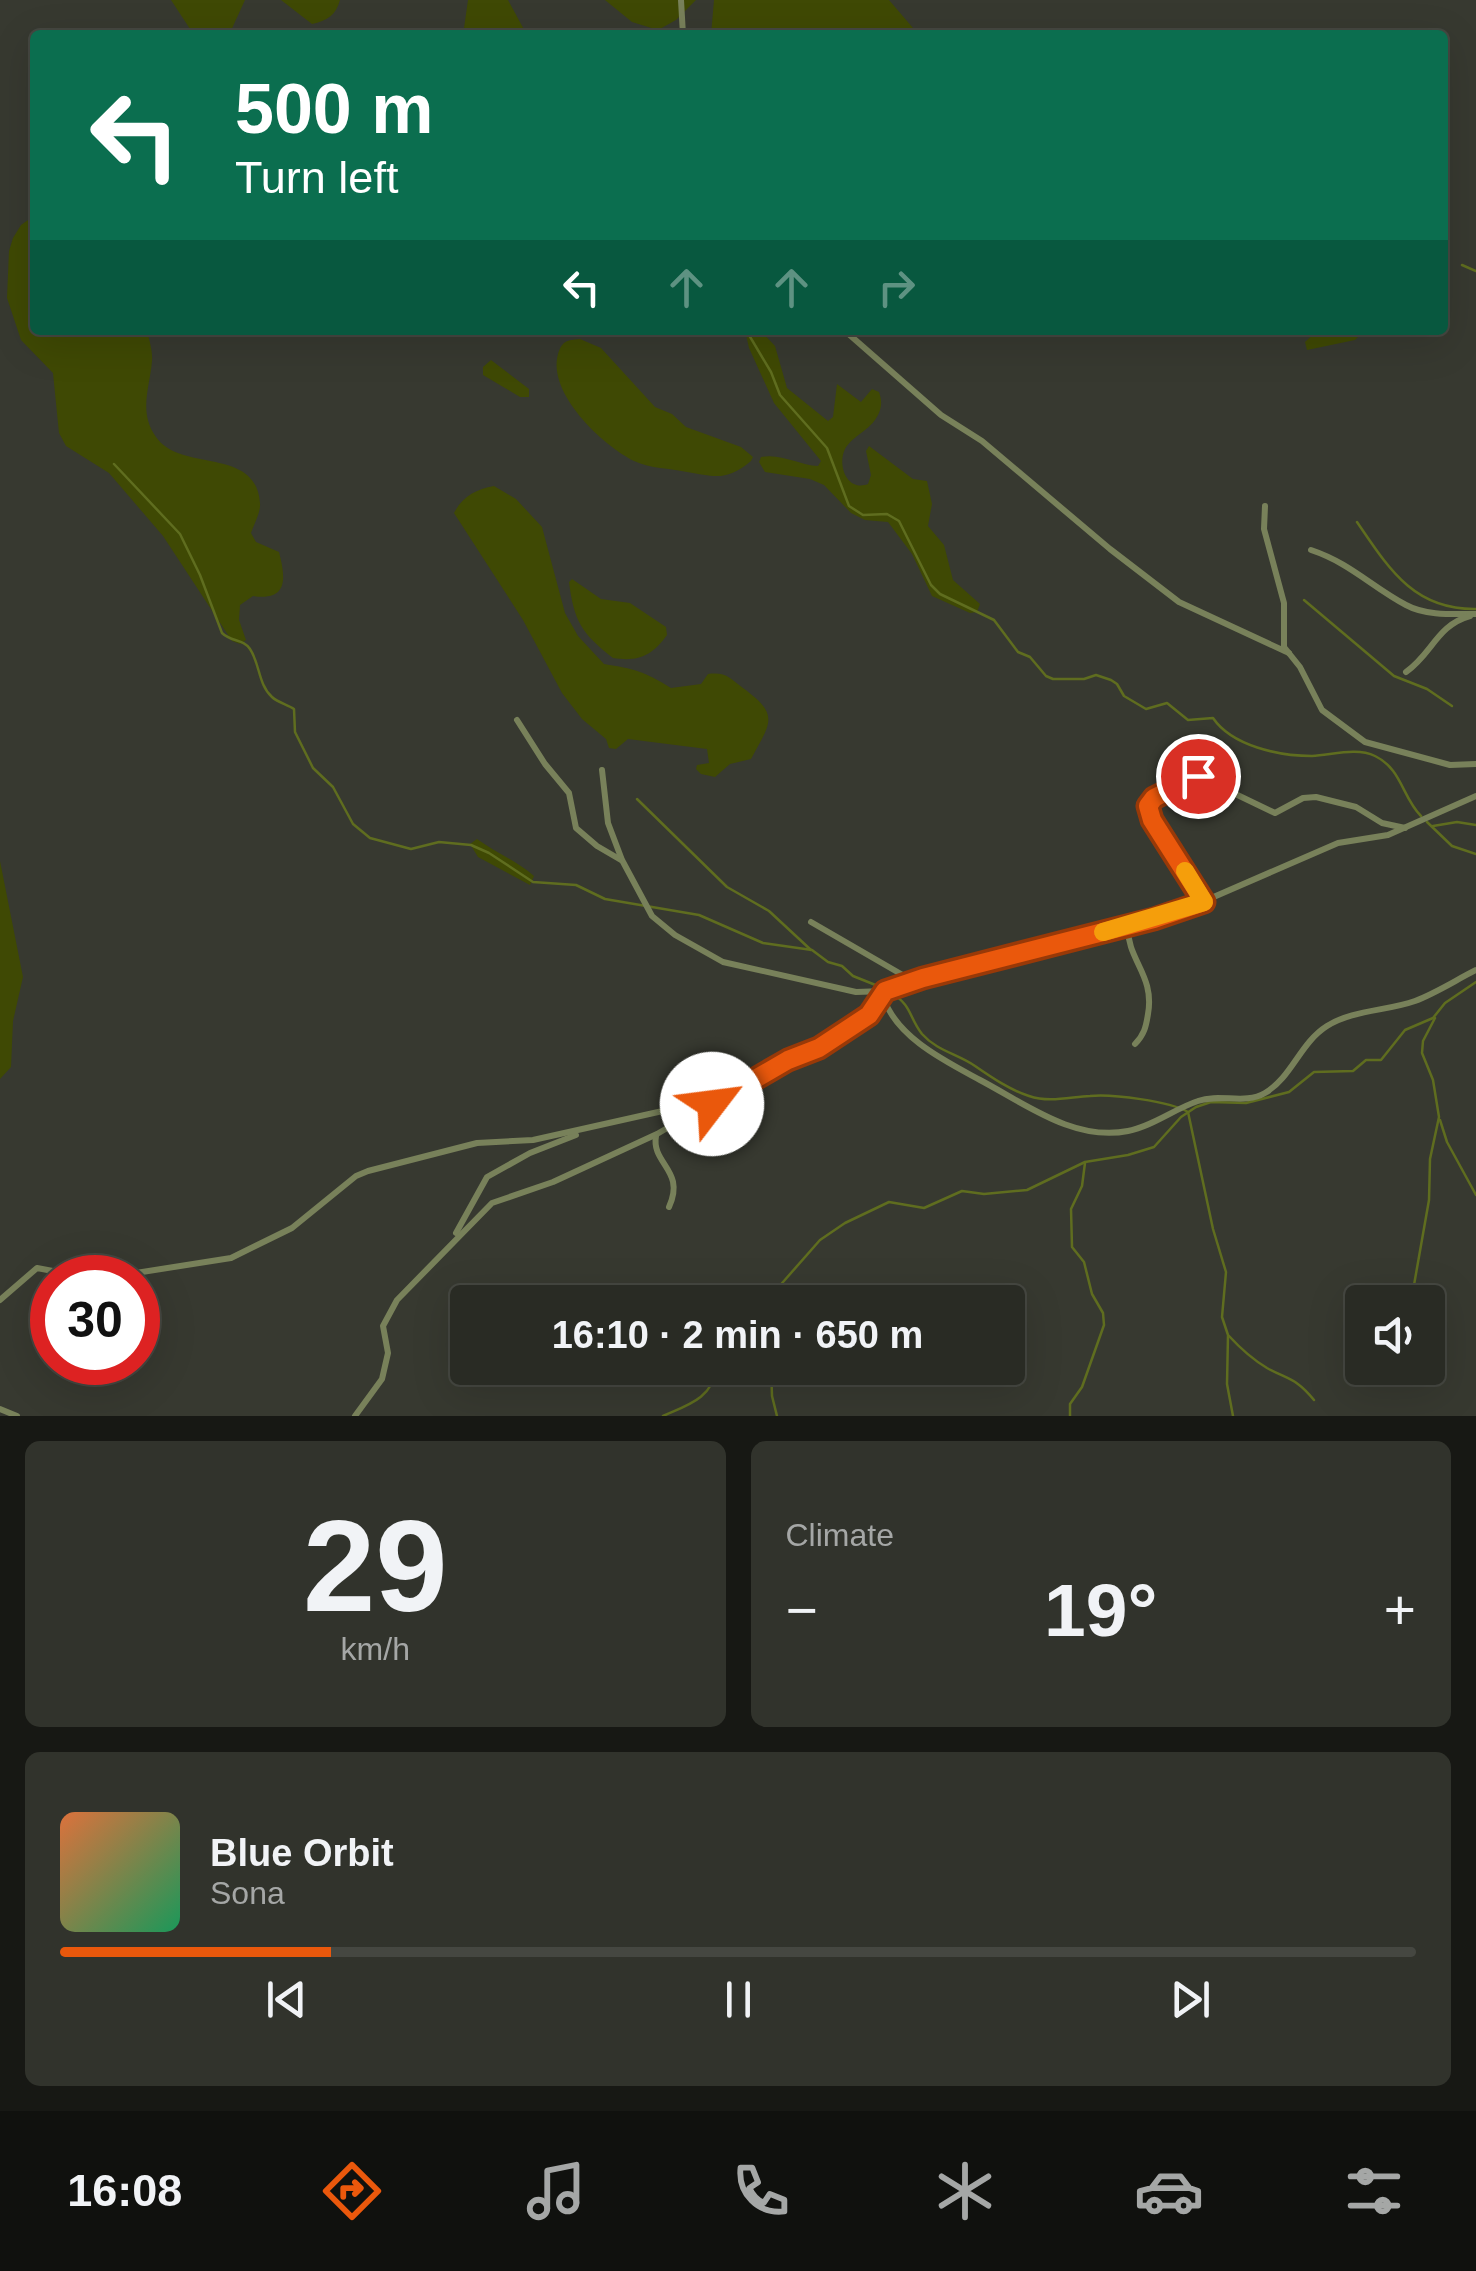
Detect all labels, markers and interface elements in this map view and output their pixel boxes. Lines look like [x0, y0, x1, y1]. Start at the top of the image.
icon: left [70, 70, 200, 200]
text: 500 m [235, 70, 433, 148]
text: Turn left [235, 152, 398, 203]
icon: left [554, 260, 609, 315]
icon: ahead [659, 260, 714, 315]
icon: ahead [764, 260, 819, 315]
icon: right [869, 260, 924, 315]
pin [1156, 734, 1241, 819]
icon: arrive [1171, 749, 1226, 804]
position arrow [660, 1052, 764, 1156]
speed limit sign: 30 [30, 1255, 160, 1385]
map controls [1345, 1285, 1445, 1385]
button: sound [1345, 1285, 1445, 1385]
text: 16:10 · 2 min · 650 m [552, 1314, 923, 1356]
text: 29 [303, 1493, 448, 1639]
text: Climate [786, 1517, 894, 1553]
text: 19° [1044, 1568, 1157, 1652]
text: − [786, 1579, 818, 1641]
text: + [1384, 1579, 1416, 1641]
text: km/h [341, 1631, 410, 1667]
text: Blue Orbit [210, 1832, 394, 1874]
text: Sona [210, 1875, 285, 1911]
icon: previous [259, 1972, 314, 2027]
icon: pause [711, 1972, 766, 2027]
icon: next [1163, 1972, 1218, 2027]
icon: directions [317, 2156, 387, 2226]
icon: music [521, 2156, 591, 2226]
icon: phone [726, 2156, 796, 2226]
icon: climate [930, 2156, 1000, 2226]
icon: car [1134, 2156, 1204, 2226]
icon: filters [1339, 2156, 1409, 2226]
text: 16:08 [67, 2165, 182, 2216]

